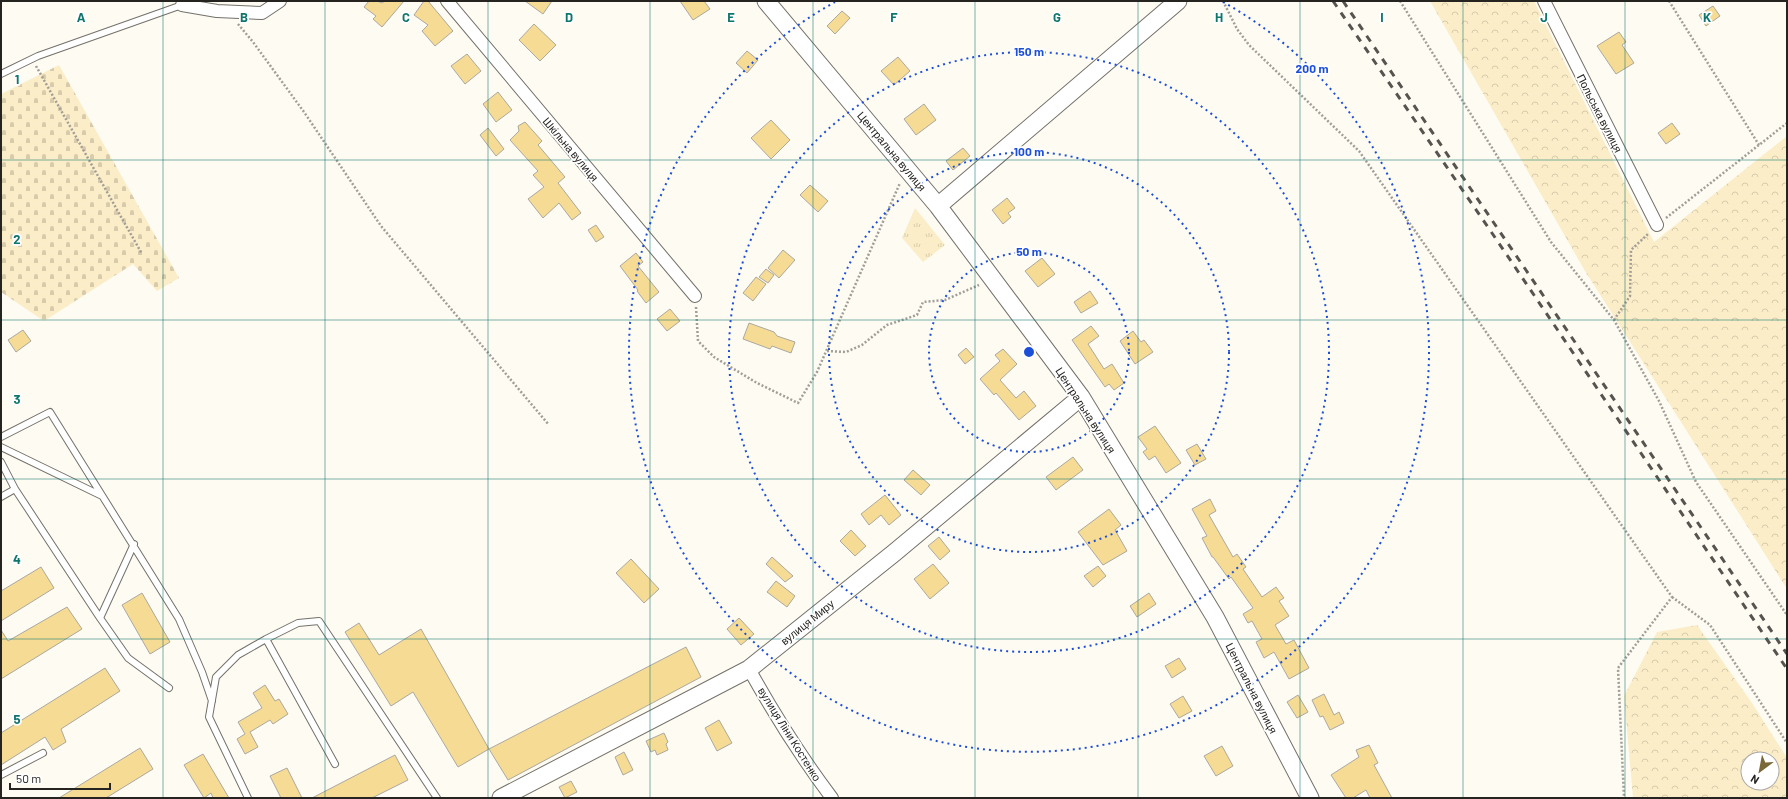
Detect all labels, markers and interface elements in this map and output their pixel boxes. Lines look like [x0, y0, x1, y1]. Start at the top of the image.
text: A [77, 9, 86, 25]
text: B [240, 9, 248, 25]
text: C [402, 9, 410, 25]
text: D [565, 9, 573, 25]
text: E [727, 9, 735, 25]
text: F [890, 9, 898, 25]
text: G [1053, 9, 1061, 25]
text: H [1215, 9, 1223, 25]
text: I [1380, 9, 1384, 25]
text: J [1540, 9, 1548, 25]
text: K [1703, 9, 1711, 25]
text: 150 m [1014, 44, 1044, 58]
text: 200 m [1296, 61, 1328, 75]
text: 1 [15, 71, 19, 87]
street label: Польська вулиця [1575, 72, 1625, 154]
street label: Центральна вулиця [855, 109, 929, 193]
street label: Шкільна вулиця [540, 114, 602, 184]
text: 100 m [1014, 144, 1044, 158]
text: 2 [13, 231, 21, 247]
text: 50 m [1016, 244, 1042, 258]
centre of rings [1022, 345, 1036, 359]
street label: Центральна вулиця [1053, 365, 1119, 455]
text: 3 [13, 391, 21, 407]
text: 4 [13, 551, 21, 567]
street label: вулиця Миру [778, 596, 837, 647]
street label: Центральна вулиця [1224, 641, 1280, 735]
street label: вулиця Ліни Костенко [756, 685, 824, 783]
text: 5 [13, 711, 21, 727]
north arrow [1740, 751, 1780, 791]
scale bar [10, 765, 110, 791]
text: 50 m [16, 771, 41, 785]
text: N [1748, 772, 1761, 787]

